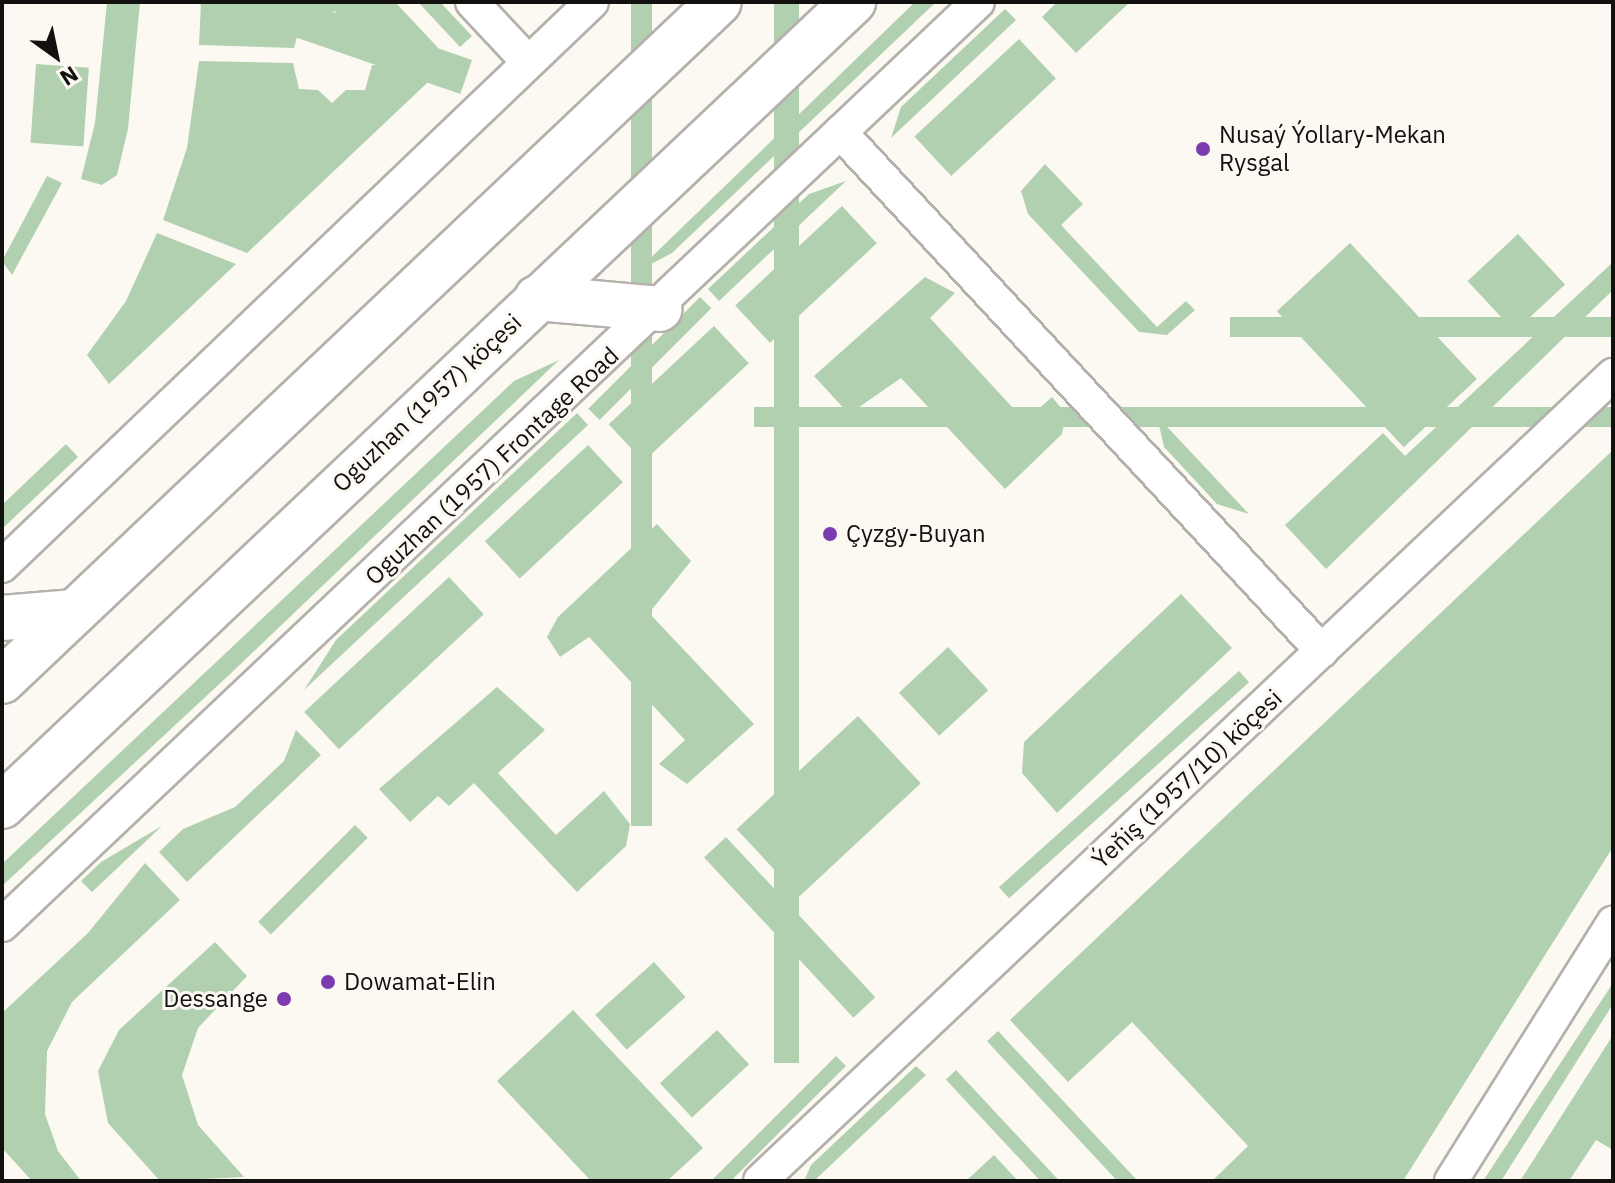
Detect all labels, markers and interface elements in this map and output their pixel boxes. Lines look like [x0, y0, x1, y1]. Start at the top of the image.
north arrow [16, 16, 96, 96]
text: N [55, 60, 84, 93]
place label: Nusaý Ýollary-Mekan Rysgal [1219, 121, 1446, 177]
marker: Nusaý Ýollary-Mekan Rysgal [1194, 140, 1212, 158]
street label: Oguzhan (1957) köçesi [327, 308, 527, 498]
street label: Oguzhan (1957) Frontage Road [359, 341, 625, 591]
place label: Çyzgy-Buyan [846, 520, 986, 548]
marker: Çyzgy-Buyan [821, 525, 839, 543]
street label: Ýeňiş (1957/10) köçesi [1086, 684, 1288, 874]
place label: Dowamat-Elin [344, 968, 496, 996]
marker: Dowamat-Elin [319, 973, 337, 991]
place label: Dessange [163, 985, 268, 1013]
marker: Dessange [275, 990, 293, 1008]

